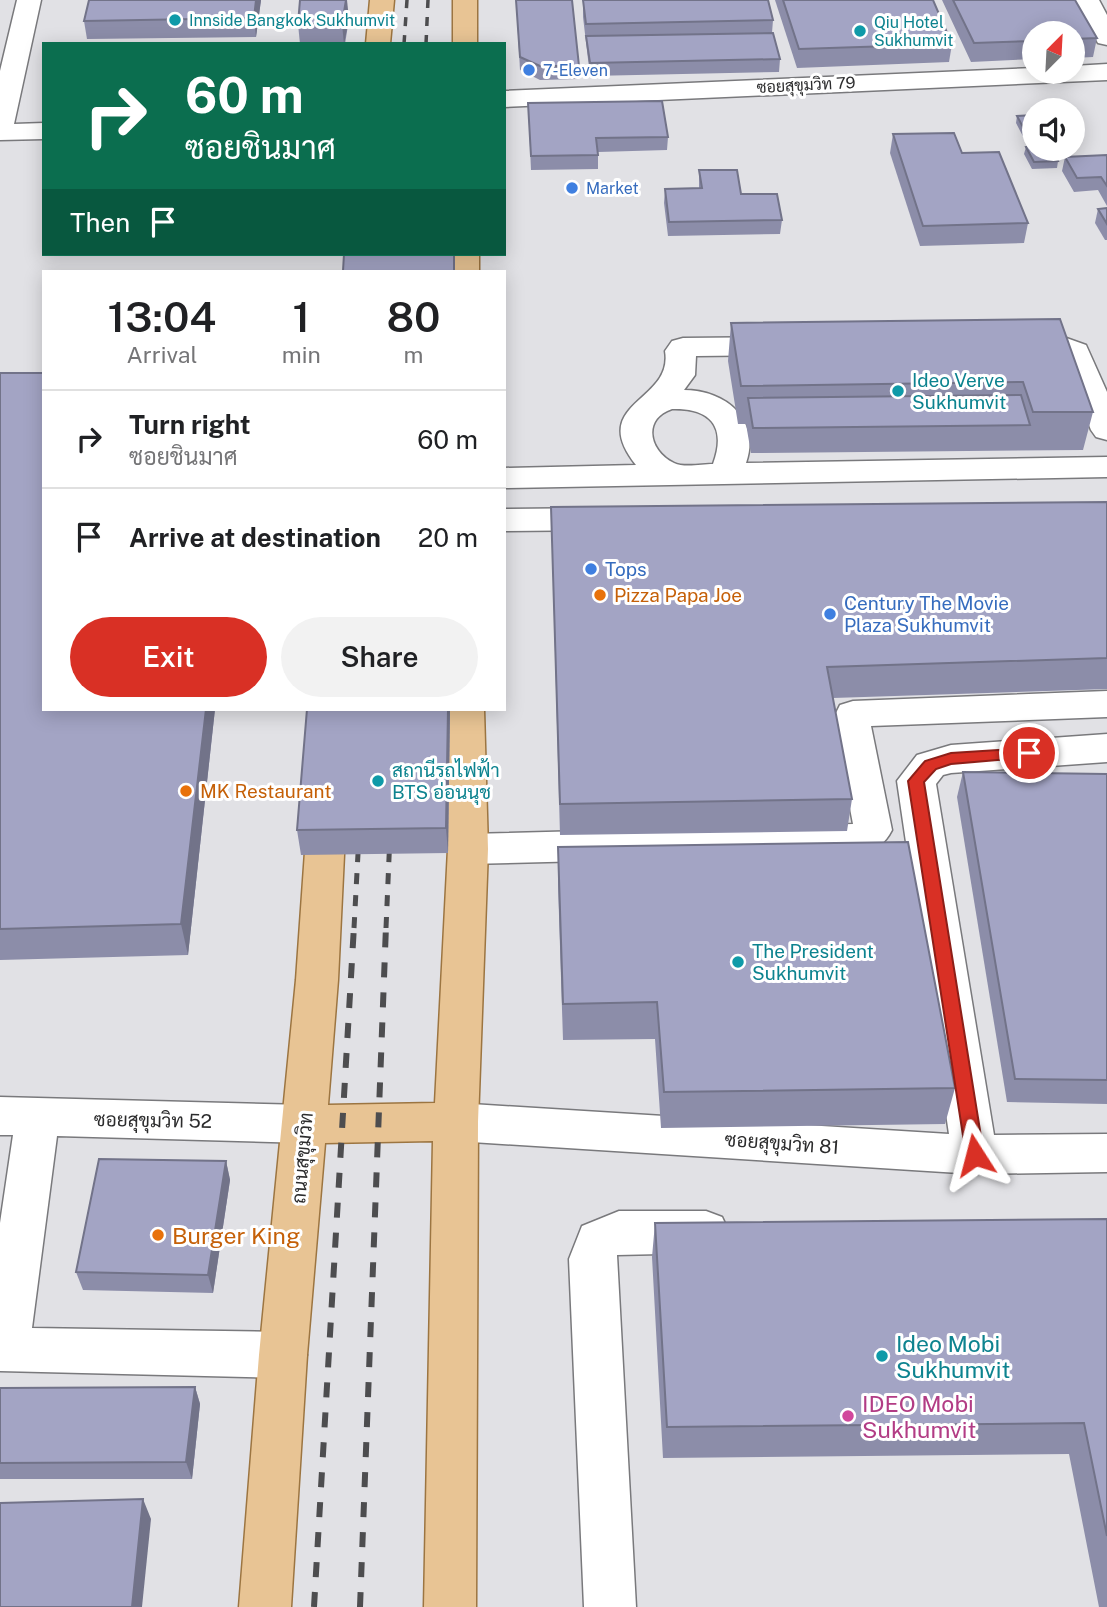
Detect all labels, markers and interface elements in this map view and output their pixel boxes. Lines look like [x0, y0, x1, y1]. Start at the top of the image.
place label: Innside Bangkok Sukhumvit [189, 11, 395, 30]
marker: Innside Bangkok Sukhumvit [167, 12, 183, 28]
place label: Qiu Hotel Sukhumvit [874, 13, 954, 50]
north arrow [1022, 21, 1085, 84]
map controls [1022, 21, 1085, 161]
marker: Qiu Hotel Sukhumvit [852, 23, 868, 39]
place label: 7-Eleven [543, 61, 608, 80]
marker: 7-Eleven [521, 62, 537, 78]
text: 60 m [185, 66, 304, 124]
icon: right [70, 70, 161, 161]
street label: ซอยสุขุมวิท 79 [756, 73, 856, 99]
button: sound [1022, 98, 1085, 161]
text: ซอยชินมาศ [185, 129, 336, 166]
place label: Market [586, 179, 639, 198]
marker: Market [564, 180, 580, 196]
icon: arrive [144, 203, 182, 241]
text: Then [70, 207, 130, 238]
text: 13:04 [108, 292, 216, 341]
text: 1 [293, 292, 310, 341]
text: 80 [386, 292, 440, 341]
text: Arrival [126, 341, 197, 368]
text: min [282, 341, 321, 368]
text: m [403, 341, 423, 368]
place label: Ideo Verve Sukhumvit [912, 369, 1006, 413]
marker: Ideo Verve Sukhumvit [890, 383, 906, 399]
text: Turn right [129, 409, 251, 440]
icon: right [70, 420, 108, 458]
text: 60 m [417, 424, 478, 455]
text: ซอยชินมาศ [129, 443, 238, 470]
icon: arrive [70, 518, 108, 556]
text: Arrive at destination [129, 522, 381, 553]
text: 20 m [418, 522, 478, 553]
place label: Tops [605, 558, 647, 580]
marker: Tops [583, 561, 599, 577]
place label: Pizza Papa Joe [614, 584, 742, 606]
marker: Pizza Papa Joe [592, 587, 608, 603]
place label: Century The Movie Plaza Sukhumvit [844, 592, 1009, 636]
marker: Century The Movie Plaza Sukhumvit [822, 606, 838, 622]
button: Exit [70, 617, 267, 697]
button: Share [281, 617, 478, 697]
pin [999, 723, 1059, 783]
icon: arrive [1010, 734, 1048, 772]
place label: สถานีรถไฟฟ้า BTS อ่อนนุช [392, 758, 500, 805]
marker: สถานีรถไฟฟ้า BTS อ่อนนุช [370, 773, 386, 789]
place label: MK Restaurant [200, 780, 332, 802]
marker: MK Restaurant [178, 783, 194, 799]
place label: The President Sukhumvit [752, 940, 874, 984]
marker: The President Sukhumvit [730, 954, 746, 970]
street label: ซอยสุขุมวิท 52 [94, 1108, 212, 1134]
street label: ถนนสุขุมวิท [287, 1111, 319, 1205]
position arrow [938, 1118, 1012, 1192]
street label: ซอยสุขุมวิท 81 [724, 1128, 840, 1160]
place label: Burger King [172, 1222, 300, 1249]
marker: Burger King [150, 1227, 166, 1243]
place label: Ideo Mobi Sukhumvit [896, 1330, 1010, 1383]
marker: Ideo Mobi Sukhumvit [874, 1348, 890, 1364]
place label: IDEO Mobi Sukhumvit [862, 1390, 976, 1443]
marker: IDEO Mobi Sukhumvit [840, 1408, 856, 1424]

